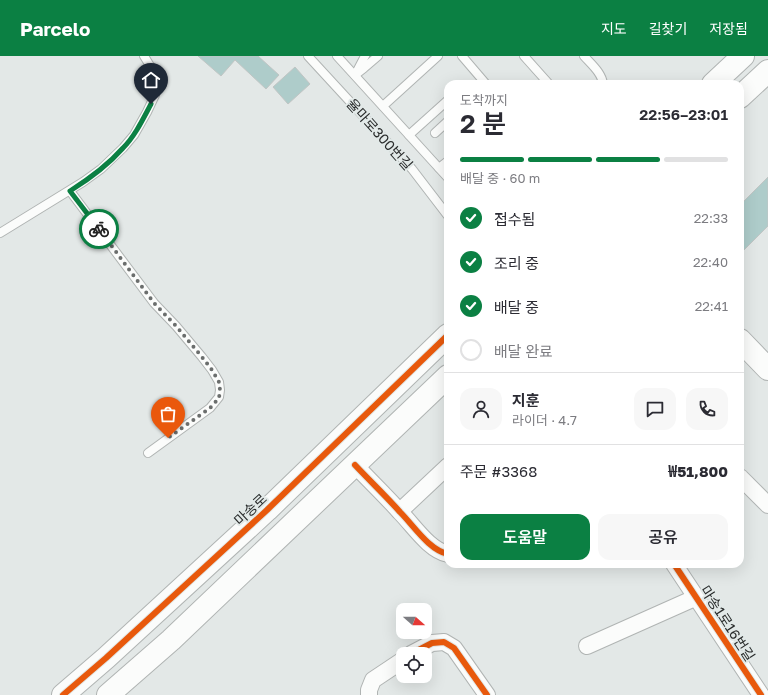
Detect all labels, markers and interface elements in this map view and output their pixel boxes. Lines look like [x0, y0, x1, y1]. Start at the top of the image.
text: Parcelo [20, 17, 90, 40]
text: 지도 [601, 20, 627, 37]
text: 길찾기 [649, 20, 687, 37]
text: 저장됨 [709, 20, 748, 37]
pin [134, 63, 168, 104]
icon: home [140, 69, 162, 91]
text: 도착까지 [460, 92, 508, 108]
street label: 율마로300번길 [344, 95, 416, 173]
text: 22:56–23:01 [639, 105, 728, 123]
text: 2 분 [460, 108, 506, 139]
text: 배달 중 · 60 m [460, 170, 540, 186]
icon: check [460, 207, 482, 229]
courier [79, 209, 119, 249]
text: 접수됨 [494, 210, 535, 228]
text: 22:33 [694, 210, 728, 226]
icon: bike [88, 218, 110, 240]
icon: check [460, 251, 482, 273]
text: 조리 중 [494, 254, 539, 272]
text: 22:40 [693, 254, 728, 270]
icon: check [460, 295, 482, 317]
text: 배달 중 [494, 298, 539, 316]
text: 22:41 [695, 298, 728, 314]
text: 배달 완료 [494, 342, 553, 360]
button: person [460, 388, 502, 430]
button: chat [634, 388, 676, 430]
button: phone [686, 388, 728, 430]
text: 지훈 [512, 391, 540, 409]
pin [151, 397, 185, 438]
icon: bag [157, 403, 179, 425]
text: 라이더 · 4.7 [512, 412, 577, 428]
text: 주문 #3368 [460, 462, 537, 480]
text: ₩51,800 [668, 462, 728, 480]
street label: 마송로 [230, 490, 270, 528]
button: 도움말 [460, 514, 590, 560]
button: 공유 [598, 514, 728, 560]
street label: 마송1로16번길 [697, 582, 759, 664]
north arrow [396, 603, 432, 639]
map controls [396, 603, 432, 683]
button: locate [396, 647, 432, 683]

